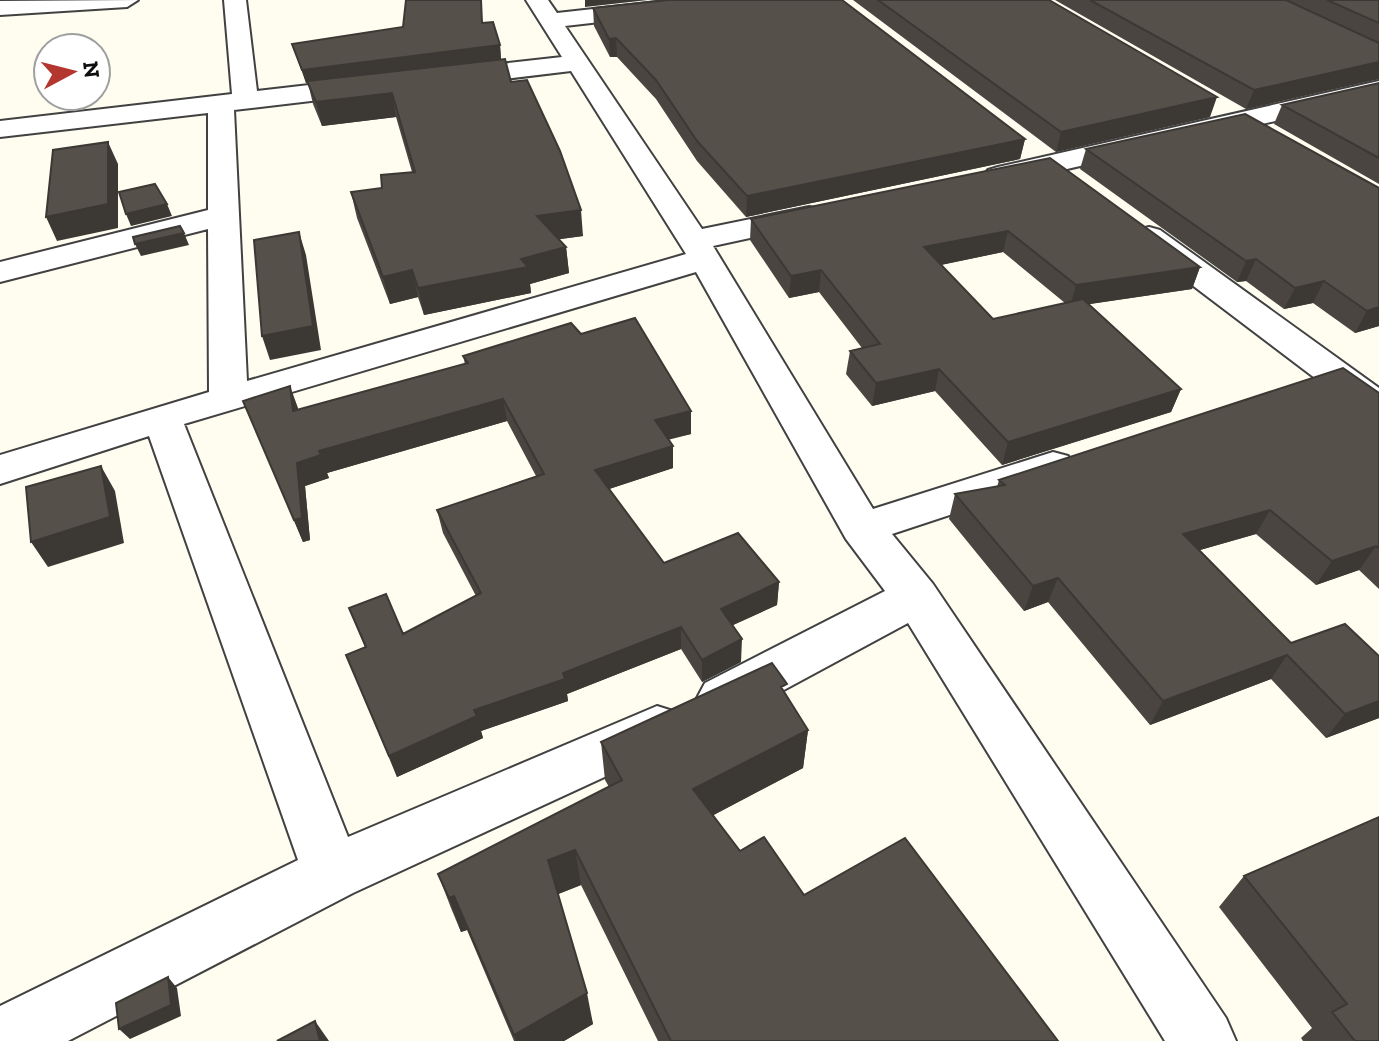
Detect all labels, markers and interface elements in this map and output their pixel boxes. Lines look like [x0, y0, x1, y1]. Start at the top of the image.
north arrow [32, 32, 112, 112]
text: N [77, 60, 106, 80]

